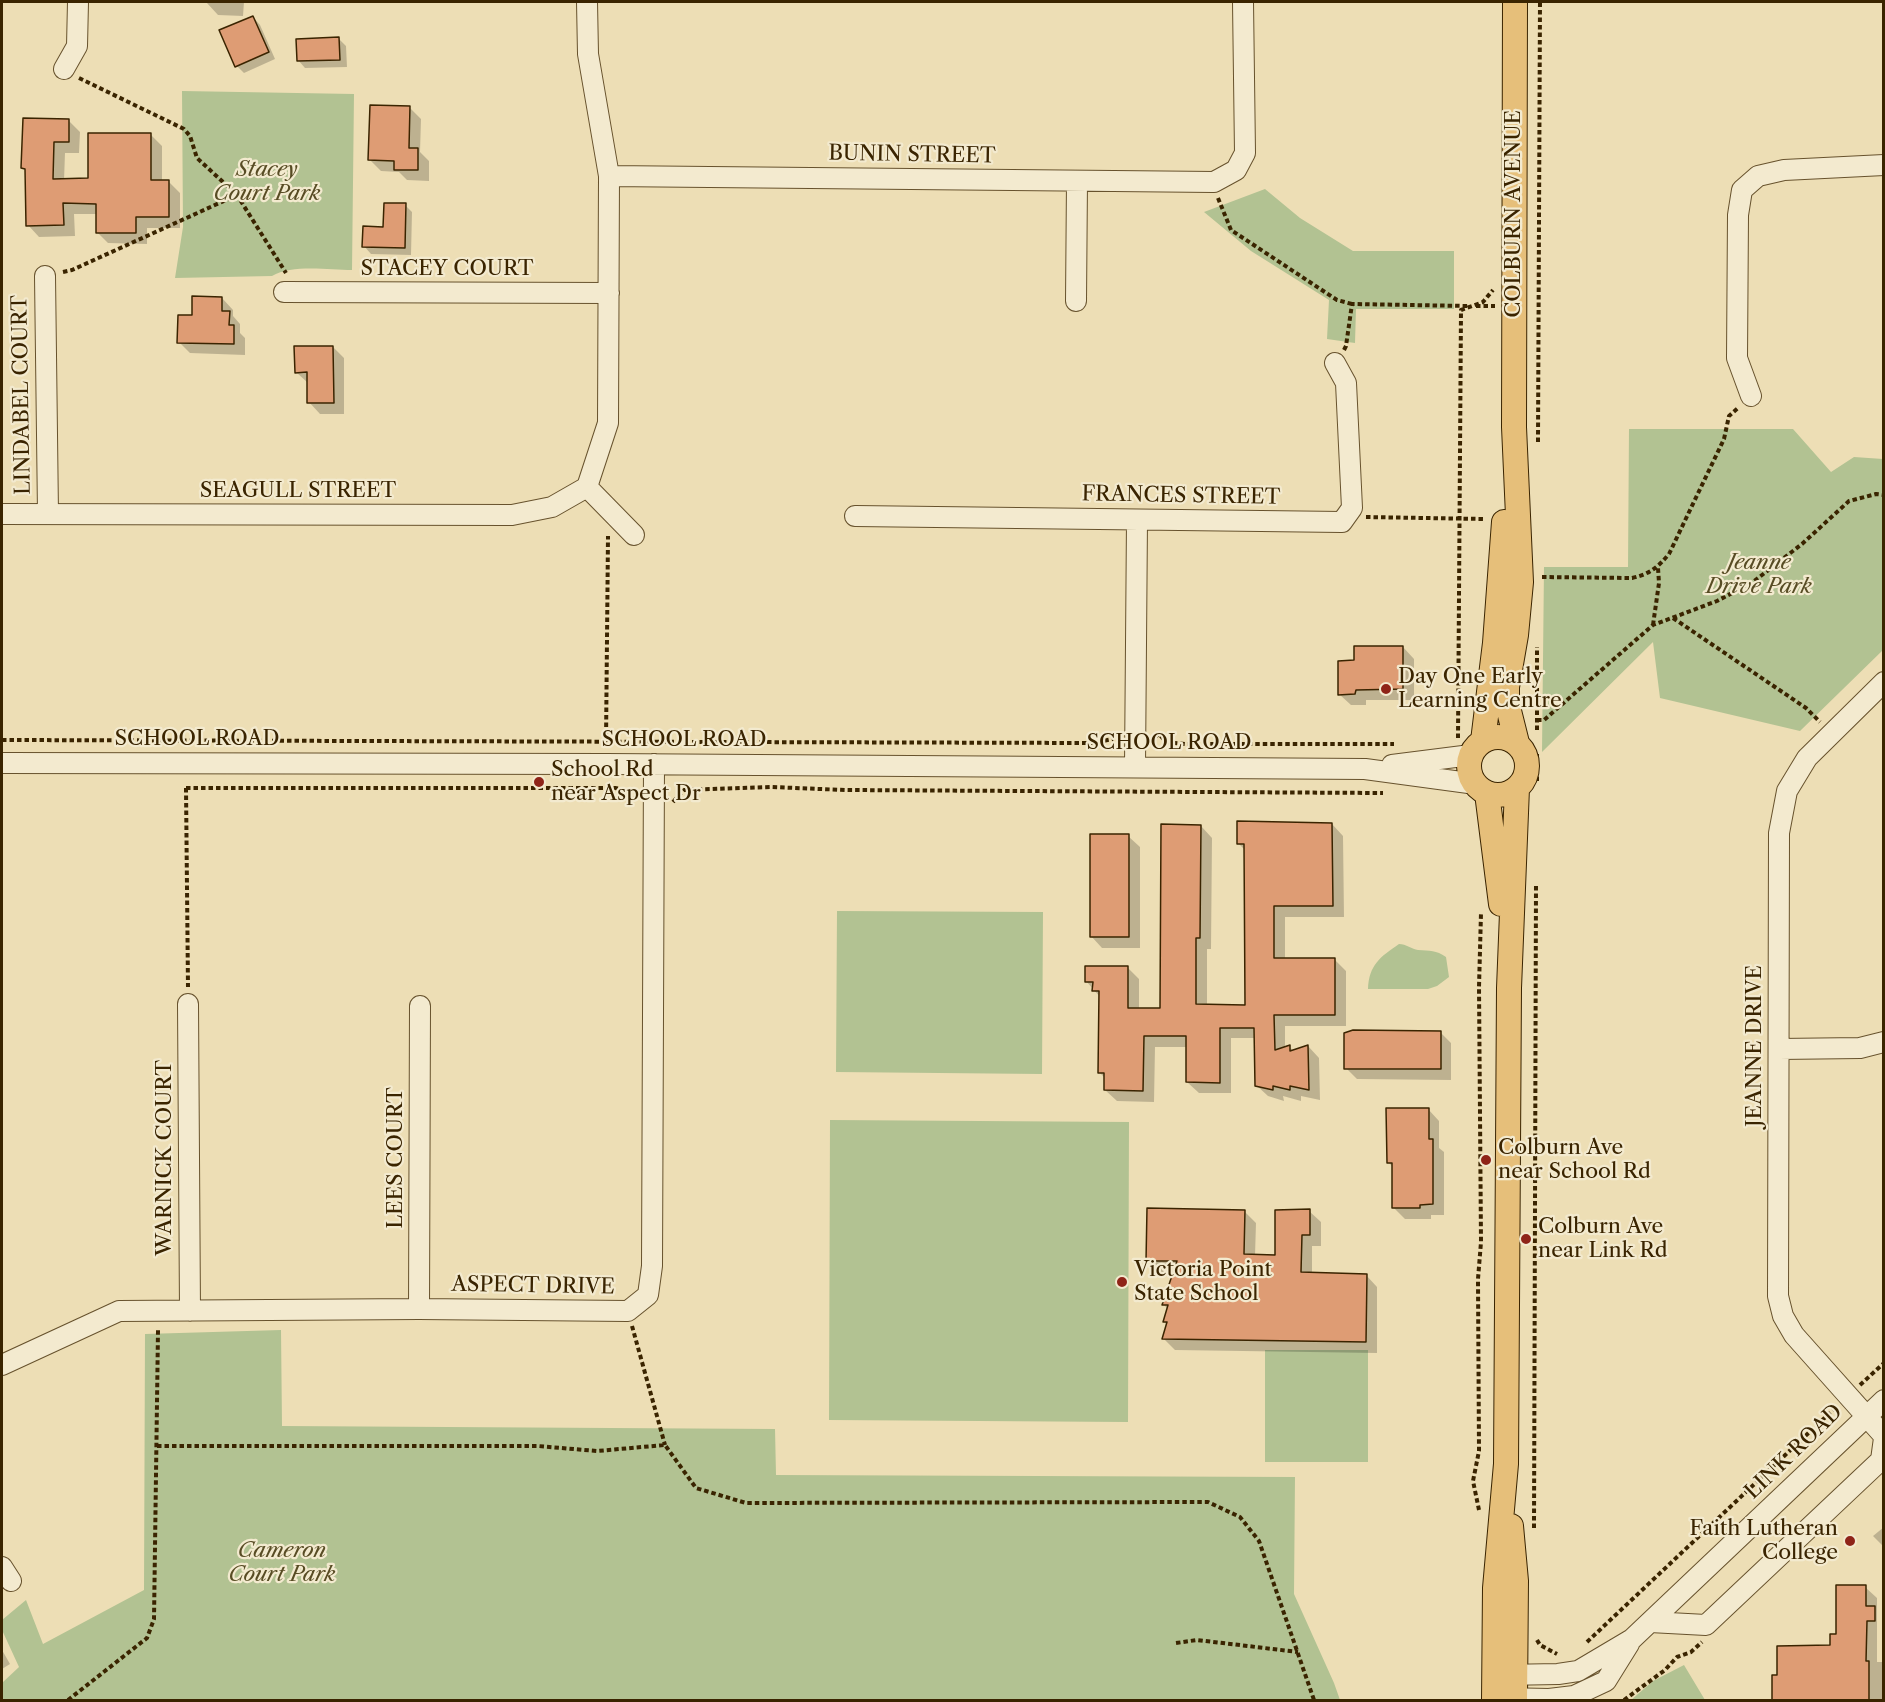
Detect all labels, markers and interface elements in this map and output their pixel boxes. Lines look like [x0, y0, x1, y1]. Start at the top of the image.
street label: COLBURN AVENUE [1501, 110, 1527, 318]
street label: BUNIN STREET [828, 141, 996, 169]
park label: Stacey Court Park [214, 157, 320, 207]
street label: STACEY COURT [360, 256, 534, 282]
street label: LINDABEL COURT [8, 295, 36, 495]
street label: SEAGULL STREET [200, 478, 396, 504]
street label: FRANCES STREET [1081, 482, 1281, 510]
park label: Jeanne Drive Park [1706, 550, 1812, 600]
place label: Day One Early Learning Centre [1398, 664, 1562, 714]
marker: Day One Early Learning Centre [1379, 682, 1393, 696]
street label: SCHOOL ROAD [114, 726, 280, 752]
street label: SCHOOL ROAD [601, 727, 767, 753]
street label: SCHOOL ROAD [1086, 730, 1252, 756]
place label: School Rd near Aspect Dr [551, 757, 701, 807]
marker: School Rd near Aspect Dr [532, 775, 546, 789]
street label: JEANNE DRIVE [1742, 965, 1768, 1127]
street label: WARNICK COURT [152, 1060, 178, 1256]
street label: LEES COURT [383, 1087, 409, 1229]
place label: Colburn Ave near School Rd [1498, 1135, 1651, 1185]
marker: Colburn Ave near School Rd [1479, 1153, 1493, 1167]
place label: Colburn Ave near Link Rd [1538, 1214, 1668, 1264]
marker: Colburn Ave near Link Rd [1519, 1232, 1533, 1246]
place label: Victoria Point State School [1134, 1257, 1272, 1307]
street label: ASPECT DRIVE [451, 1272, 615, 1300]
marker: Victoria Point State School [1115, 1275, 1129, 1289]
street label: LINK ROAD [1740, 1399, 1848, 1505]
place label: Faith Lutheran College [1689, 1516, 1838, 1566]
marker: Faith Lutheran College [1843, 1534, 1857, 1548]
park label: Cameron Court Park [229, 1538, 335, 1588]

